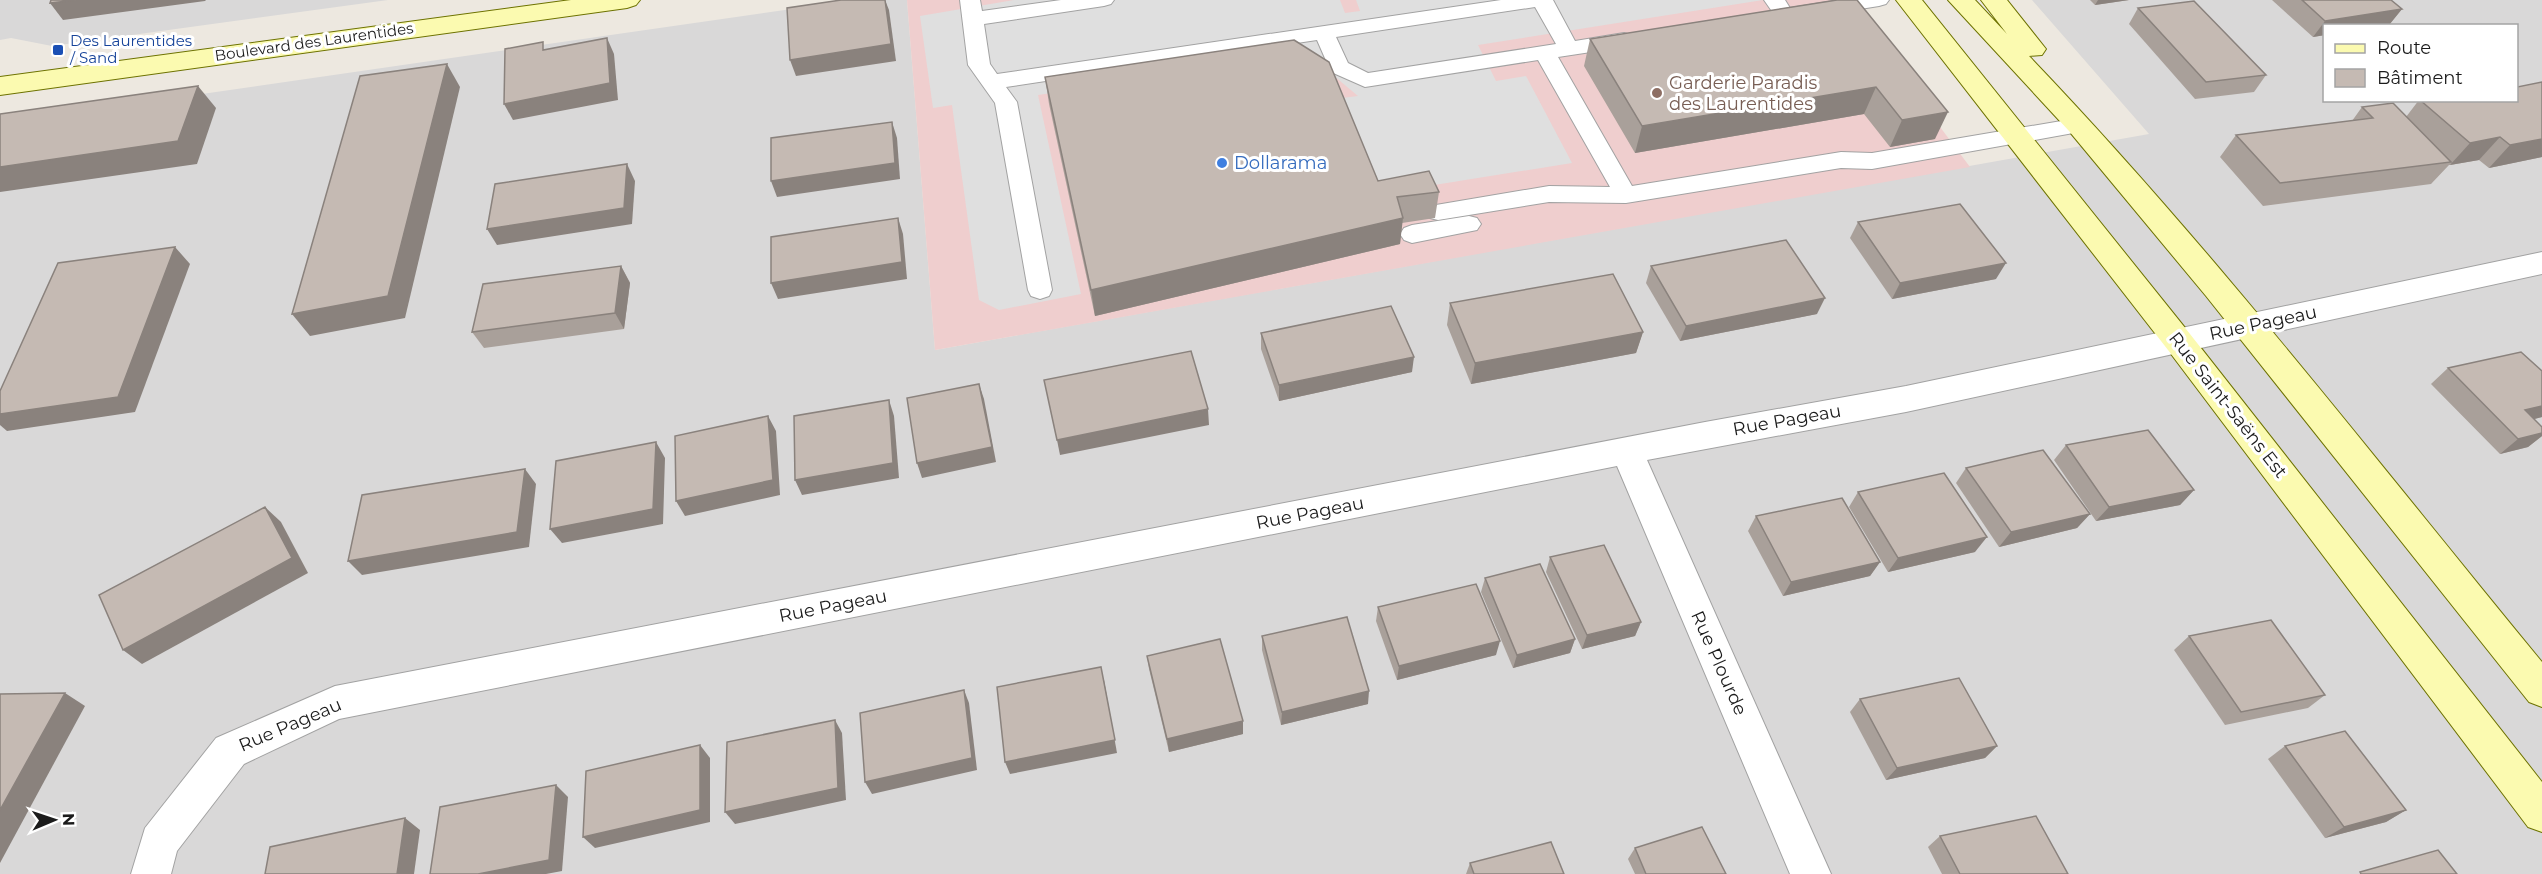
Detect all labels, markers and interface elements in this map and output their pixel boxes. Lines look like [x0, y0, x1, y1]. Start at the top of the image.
street label: Boulevard des Laurentides [213, 18, 414, 65]
legend [2323, 24, 2518, 102]
place label: Des Laurentides / Sand [69, 31, 192, 67]
text: Route [2377, 37, 2431, 59]
marker: Des Laurentides / Sand [51, 43, 65, 57]
text: Bâtiment [2377, 67, 2463, 89]
place label: Garderie Paradis des Laurentides [1669, 72, 1818, 115]
marker: Garderie Paradis des Laurentides [1650, 86, 1664, 100]
place label: Dollarama [1234, 152, 1327, 174]
marker: Dollarama [1215, 156, 1229, 170]
street label: Rue Pageau [2207, 301, 2319, 345]
street label: Rue Saint-Saëns Est [2164, 328, 2292, 482]
street label: Rue Pageau [1731, 400, 1843, 440]
street label: Rue Pageau [1254, 492, 1366, 534]
street label: Rue Pageau [777, 585, 889, 627]
street label: Rue Plourde [1686, 607, 1752, 719]
street label: Rue Pageau [235, 693, 345, 757]
north arrow [24, 790, 84, 850]
text: N [59, 813, 78, 826]

